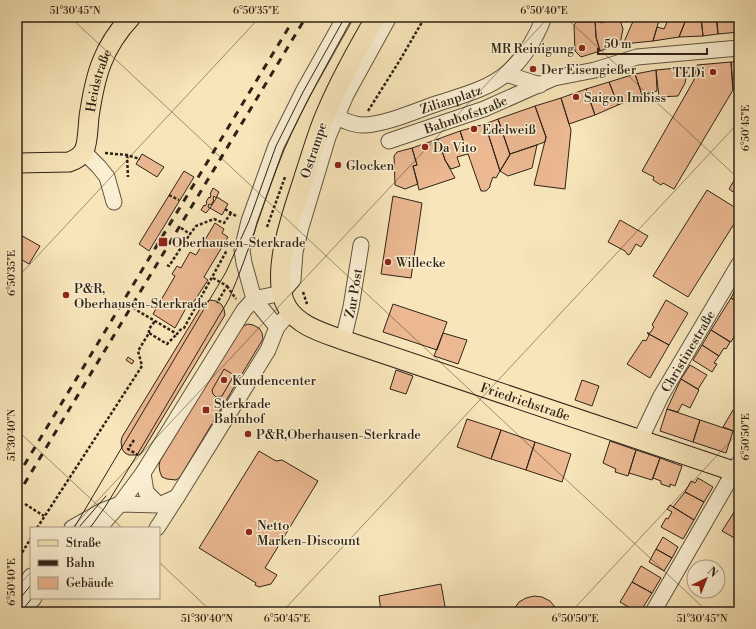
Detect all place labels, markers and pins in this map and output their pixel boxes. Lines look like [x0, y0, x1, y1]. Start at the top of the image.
place label: MR Reinigung [490, 41, 574, 57]
marker: MR Reinigung [577, 43, 587, 53]
place label: Der Eisengießer [541, 62, 637, 78]
marker: Der Eisengießer [528, 64, 538, 74]
place label: TEDi [672, 65, 705, 81]
marker: TEDi [708, 67, 718, 77]
place label: Saigon Imbiss [584, 90, 667, 106]
marker: Saigon Imbiss [571, 92, 581, 102]
place label: Edelweiß [482, 122, 536, 138]
marker: Edelweiß [469, 124, 479, 134]
place label: Da Vito [433, 140, 477, 156]
marker: Da Vito [420, 142, 430, 152]
place label: Glocken [346, 158, 395, 174]
marker: Glocken [333, 160, 343, 170]
place label: Oberhausen-Sterkrade [172, 235, 306, 251]
marker: Oberhausen-Sterkrade [157, 236, 169, 248]
place label: Willecke [395, 255, 446, 271]
marker: Willecke [383, 257, 393, 267]
place label: P&R, Oberhausen-Sterkrade [74, 281, 208, 312]
marker: P&R, Oberhausen-Sterkrade [61, 290, 71, 300]
place label: Kundencenter [232, 373, 316, 389]
marker: Kundencenter [219, 375, 229, 385]
place label: Sterkrade Bahnhof [213, 396, 271, 427]
marker: Sterkrade Bahnhof [201, 405, 211, 415]
place label: P&R,Oberhausen-Sterkrade [256, 427, 421, 443]
marker: P&R,Oberhausen-Sterkrade [243, 429, 253, 439]
place label: Netto Marken-Discount [257, 518, 361, 549]
marker: Netto Marken-Discount [244, 527, 254, 537]

